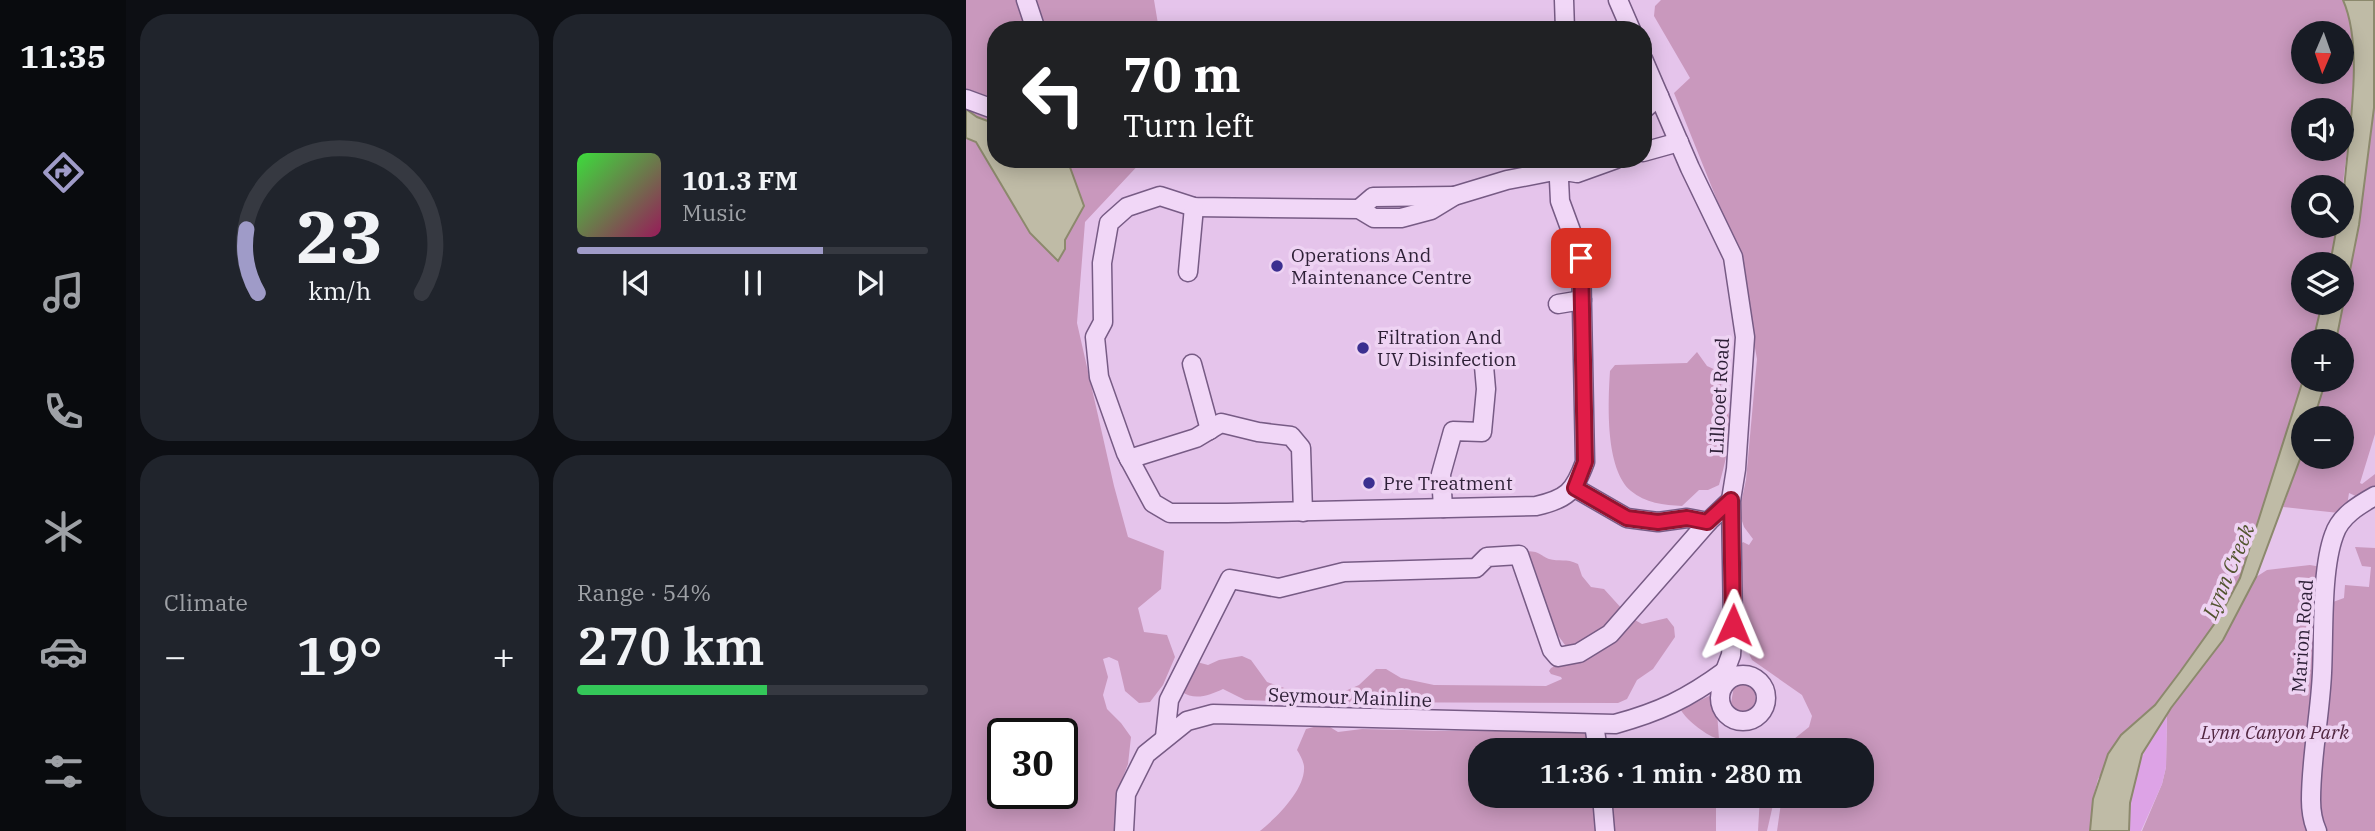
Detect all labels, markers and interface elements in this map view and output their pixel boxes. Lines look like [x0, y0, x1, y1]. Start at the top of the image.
north arrow [2291, 21, 2354, 84]
map controls [2291, 21, 2354, 469]
text: 11:35 [20, 35, 106, 77]
text: 70 m [1123, 42, 1241, 105]
icon: left [1008, 49, 1099, 140]
button: sound [2291, 98, 2354, 161]
text: Turn left [1123, 104, 1254, 146]
icon: directions [39, 148, 88, 197]
text: 101.3 FM [682, 163, 798, 197]
button: search [2291, 175, 2354, 238]
text: 23 [296, 189, 383, 284]
text: Music [682, 197, 747, 227]
pin [1551, 228, 1611, 288]
icon: arrive [1562, 239, 1600, 277]
place label: Operations And Maintenance Centre [1291, 243, 1472, 289]
button: layers [2291, 252, 2354, 315]
marker: Operations And Maintenance Centre [1269, 258, 1285, 274]
icon: previous [617, 264, 655, 302]
icon: pause [734, 264, 772, 302]
icon: next [851, 264, 889, 302]
icon: music [39, 268, 88, 317]
text: km/h [308, 274, 371, 307]
place label: Filtration And UV Disinfection [1377, 325, 1517, 371]
button: + [2291, 329, 2354, 392]
street label: Lillooet Road [1704, 337, 1734, 455]
marker: Filtration And UV Disinfection [1355, 340, 1371, 356]
icon: phone [39, 387, 88, 436]
button: − [2291, 406, 2354, 469]
place label: Pre Treatment [1383, 471, 1513, 495]
marker: Pre Treatment [1361, 475, 1377, 491]
icon: climate [39, 507, 88, 556]
water label: Lynn Creek [2195, 519, 2261, 623]
text: Range · 54% [577, 577, 711, 607]
street label: Marion Road [2286, 578, 2318, 694]
text: Climate [164, 587, 248, 617]
position arrow [1696, 588, 1770, 662]
text: 270 km [577, 612, 765, 679]
text: 19° [296, 622, 383, 689]
icon: car [39, 627, 88, 676]
text: − [164, 631, 187, 680]
text: + [492, 631, 515, 680]
street label: Seymour Mainline [1268, 682, 1432, 712]
speed limit sign: 30 [987, 718, 1078, 809]
park label: Lynn Canyon Park [2200, 720, 2350, 744]
icon: filters [39, 747, 88, 796]
text: 11:36 · 1 min · 280 m [1540, 756, 1802, 790]

